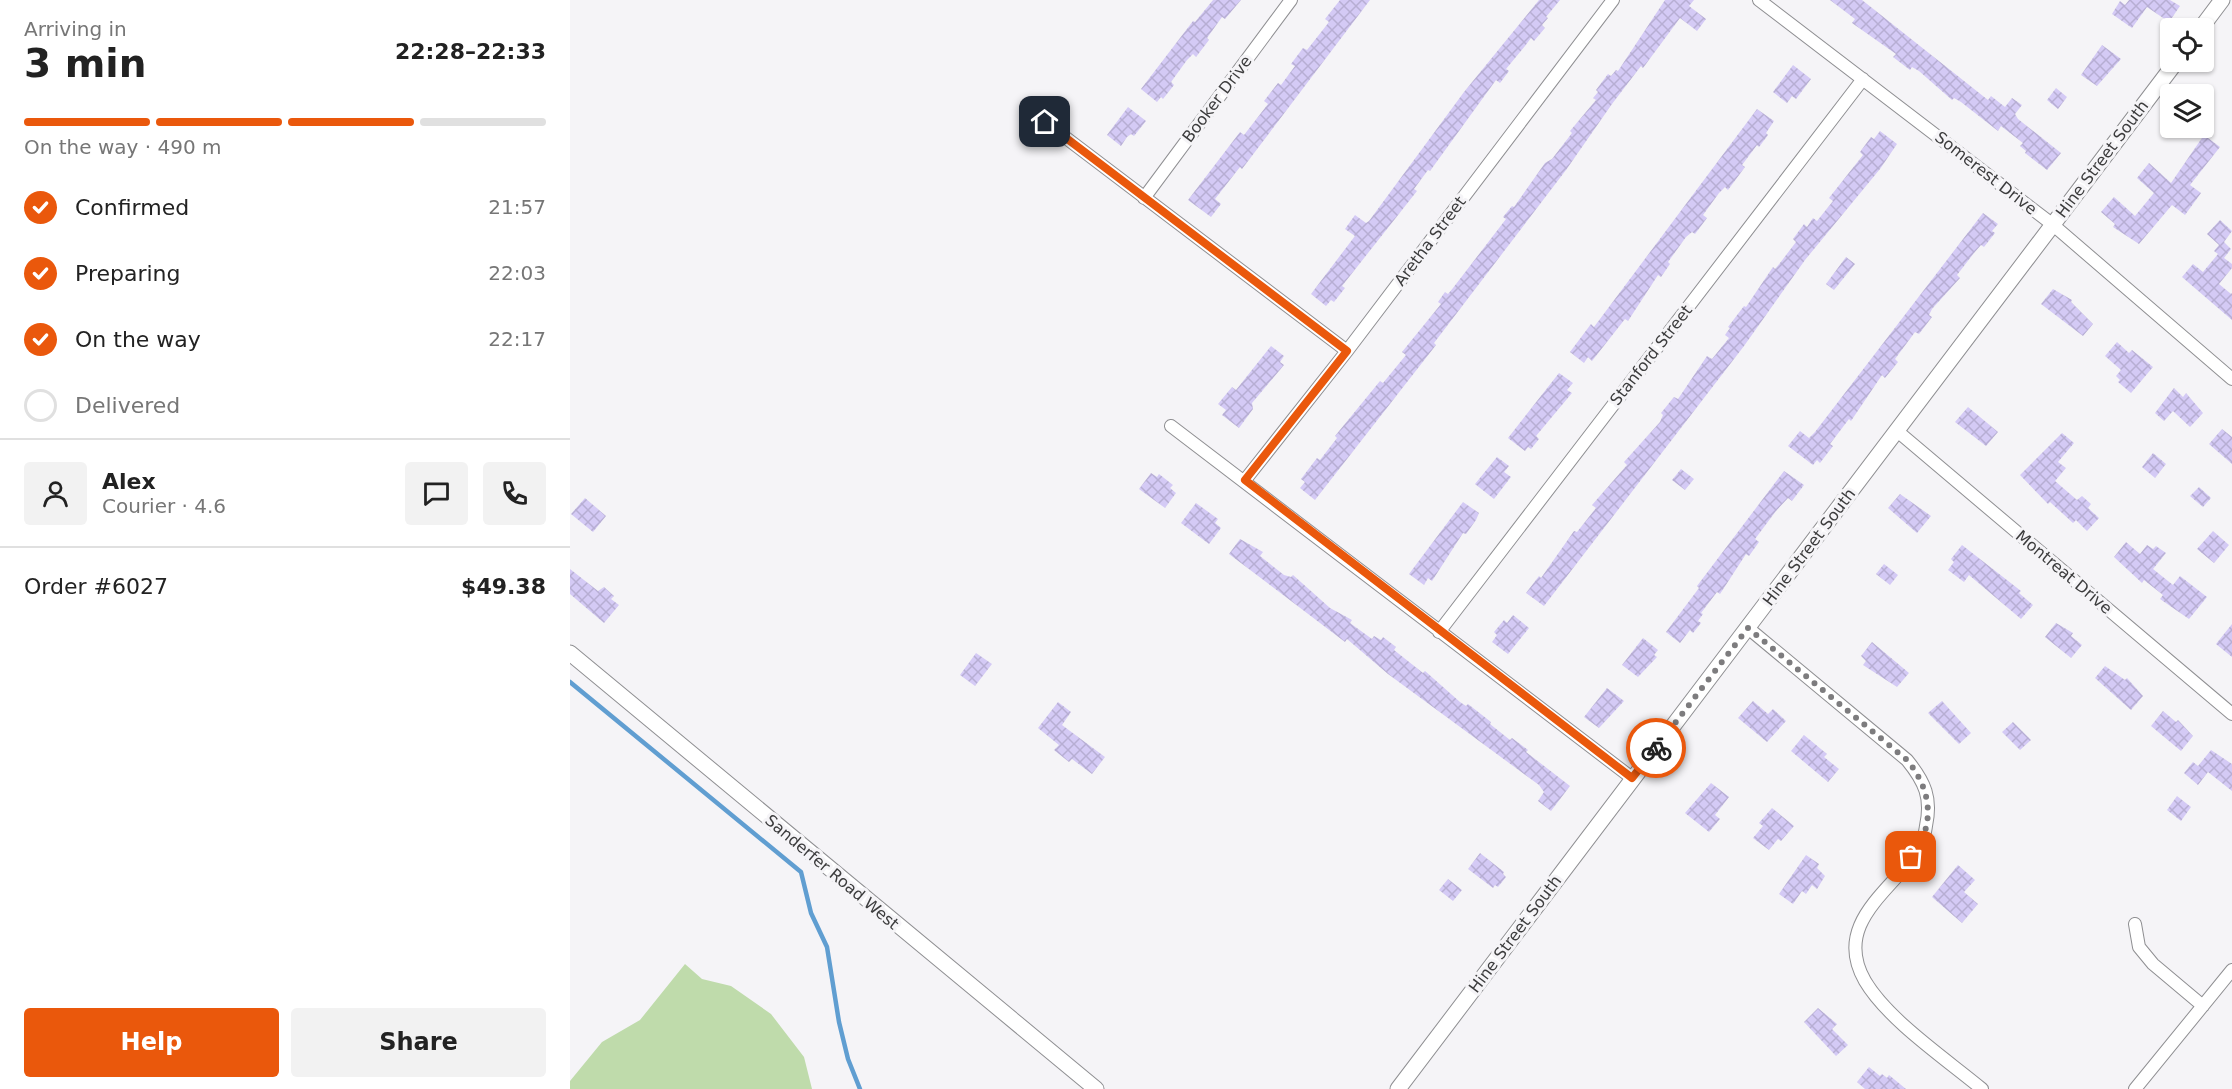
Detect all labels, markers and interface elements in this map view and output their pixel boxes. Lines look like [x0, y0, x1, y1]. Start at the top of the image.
text: Arriving in [24, 17, 127, 41]
map controls [2160, 18, 2214, 138]
button: locate [2160, 18, 2214, 72]
text: 22:28–22:33 [395, 39, 546, 64]
text: 3 min [24, 41, 146, 86]
street label: Booker Drive [1178, 52, 1256, 146]
button: layers [2160, 84, 2214, 138]
pin [1019, 96, 1070, 147]
street label: Hine Street South [2052, 97, 2152, 221]
icon: home [1028, 105, 1061, 138]
street label: Somerest Drive [1931, 127, 2041, 219]
text: On the way · 490 m [24, 135, 222, 159]
icon: check [24, 191, 57, 224]
street label: Aretha Street [1390, 193, 1470, 289]
text: Confirmed [75, 195, 189, 220]
text: 21:57 [488, 195, 546, 219]
icon: check [24, 257, 57, 290]
text: Preparing [75, 261, 181, 286]
text: 22:03 [488, 261, 546, 285]
street label: Stanford Street [1606, 301, 1696, 409]
icon: check [24, 323, 57, 356]
text: On the way [75, 327, 201, 352]
text: 22:17 [488, 327, 546, 351]
text: Delivered [75, 393, 180, 418]
button: person [24, 462, 87, 525]
button: chat [405, 462, 468, 525]
button: phone [483, 462, 546, 525]
text: Alex [102, 469, 156, 494]
street label: Hine Street South [1759, 485, 1859, 609]
text: Courier · 4.6 [102, 494, 226, 518]
street label: Montreat Drive [2012, 526, 2116, 618]
text: Order #6027 [24, 574, 168, 599]
text: $49.38 [461, 574, 546, 599]
courier [1626, 718, 1686, 778]
icon: bike [1640, 732, 1673, 765]
street label: Sanderfer Road West [761, 811, 903, 933]
pin [1885, 831, 1936, 882]
icon: bag [1894, 840, 1927, 873]
street label: Hine Street South [1465, 872, 1565, 996]
button: Help [24, 1008, 279, 1077]
button: Share [291, 1008, 546, 1077]

